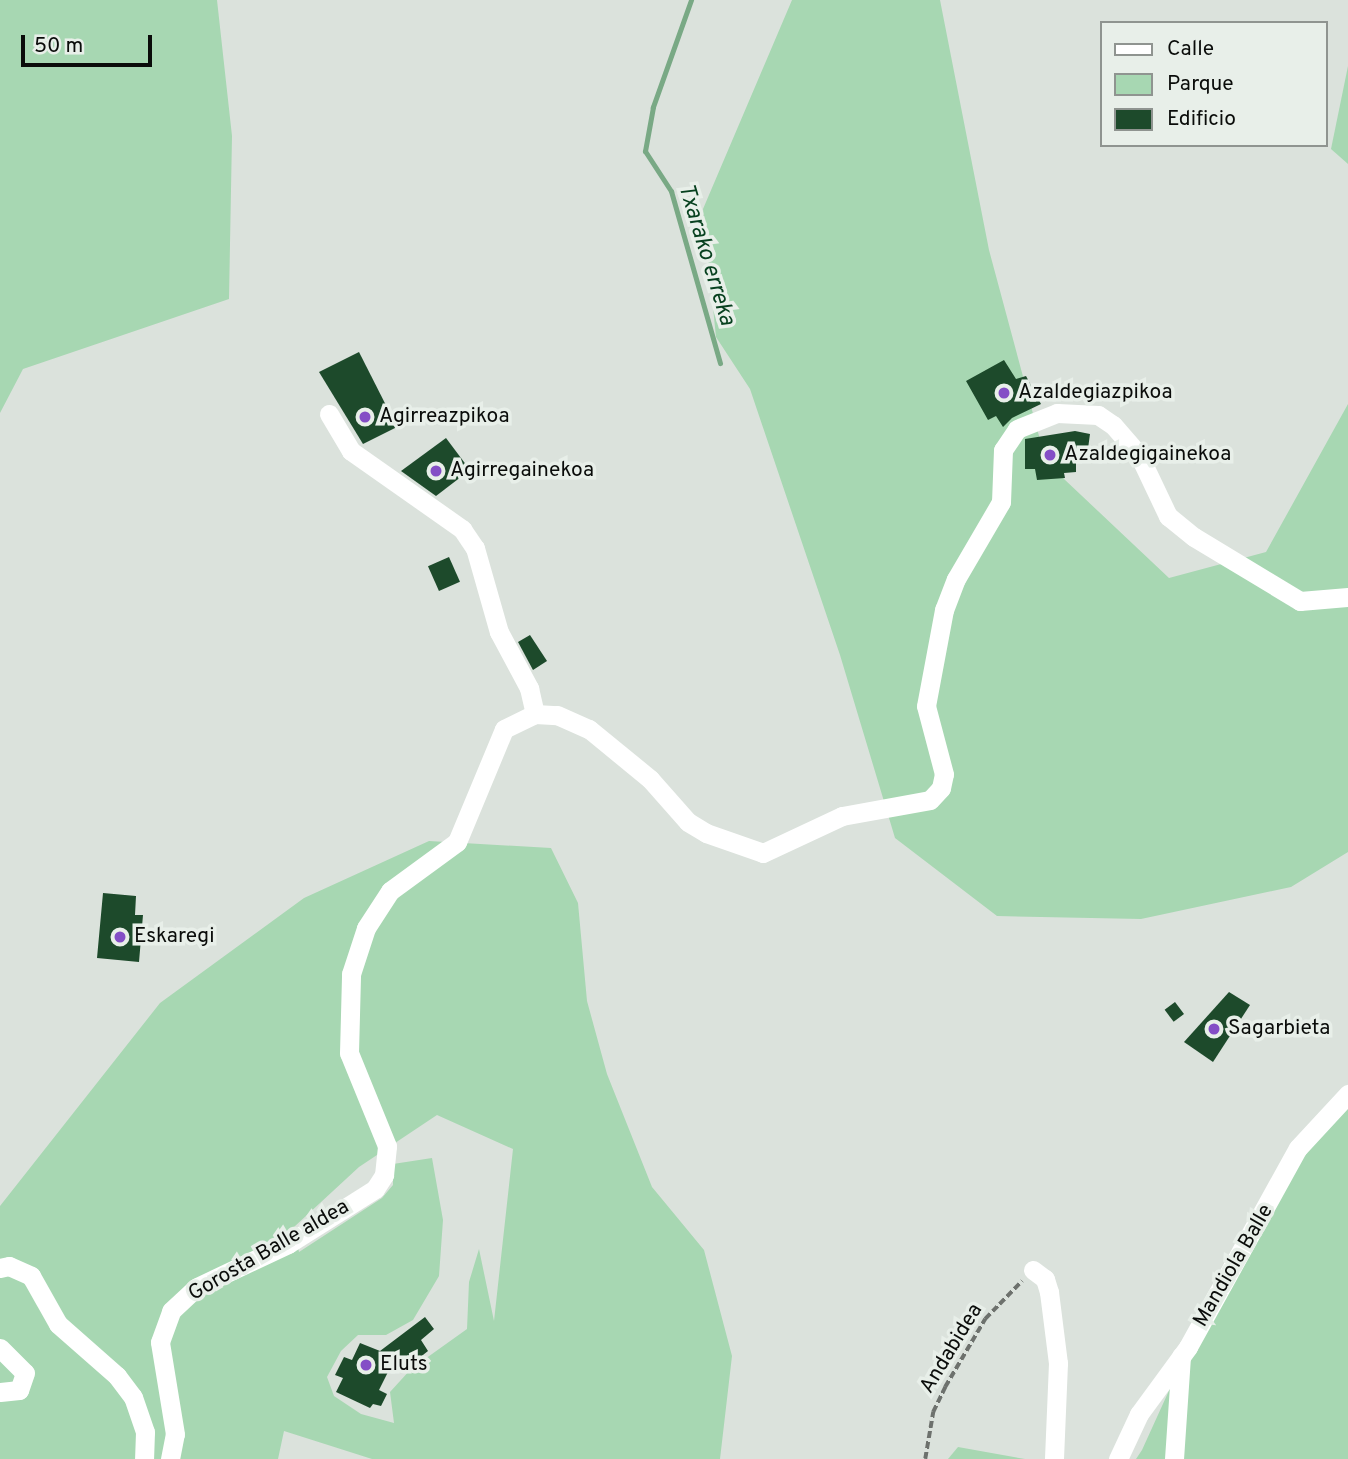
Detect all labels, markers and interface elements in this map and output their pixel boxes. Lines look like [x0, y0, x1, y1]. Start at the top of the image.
scale bar [24, 21, 156, 65]
legend [1100, 21, 1327, 147]
text: 50 m [34, 33, 83, 60]
text: Calle [1167, 36, 1214, 63]
text: Parque [1167, 71, 1234, 98]
text: Edificio [1167, 106, 1236, 133]
water label: Txarako erreka [670, 181, 740, 329]
place label: Azaldegiazpikoa [1018, 380, 1172, 406]
marker: Azaldegiazpikoa [996, 385, 1012, 401]
place label: Agirreazpikoa [379, 404, 510, 430]
marker: Agirreazpikoa [357, 409, 373, 425]
place label: Azaldegigainekoa [1064, 442, 1231, 468]
marker: Azaldegigainekoa [1042, 447, 1058, 463]
place label: Agirregainekoa [450, 458, 594, 484]
marker: Agirregainekoa [428, 463, 444, 479]
place label: Eskaregi [134, 924, 214, 950]
marker: Eskaregi [112, 929, 128, 945]
place label: Sagarbieta [1228, 1016, 1330, 1042]
marker: Sagarbieta [1206, 1021, 1222, 1037]
street label: Gorosta Balle aldea [184, 1195, 354, 1307]
street label: Mandiola Balle [1189, 1200, 1279, 1332]
street label: Andabidea [915, 1299, 989, 1399]
place label: Eluts [380, 1352, 428, 1378]
marker: Eluts [358, 1357, 374, 1373]

